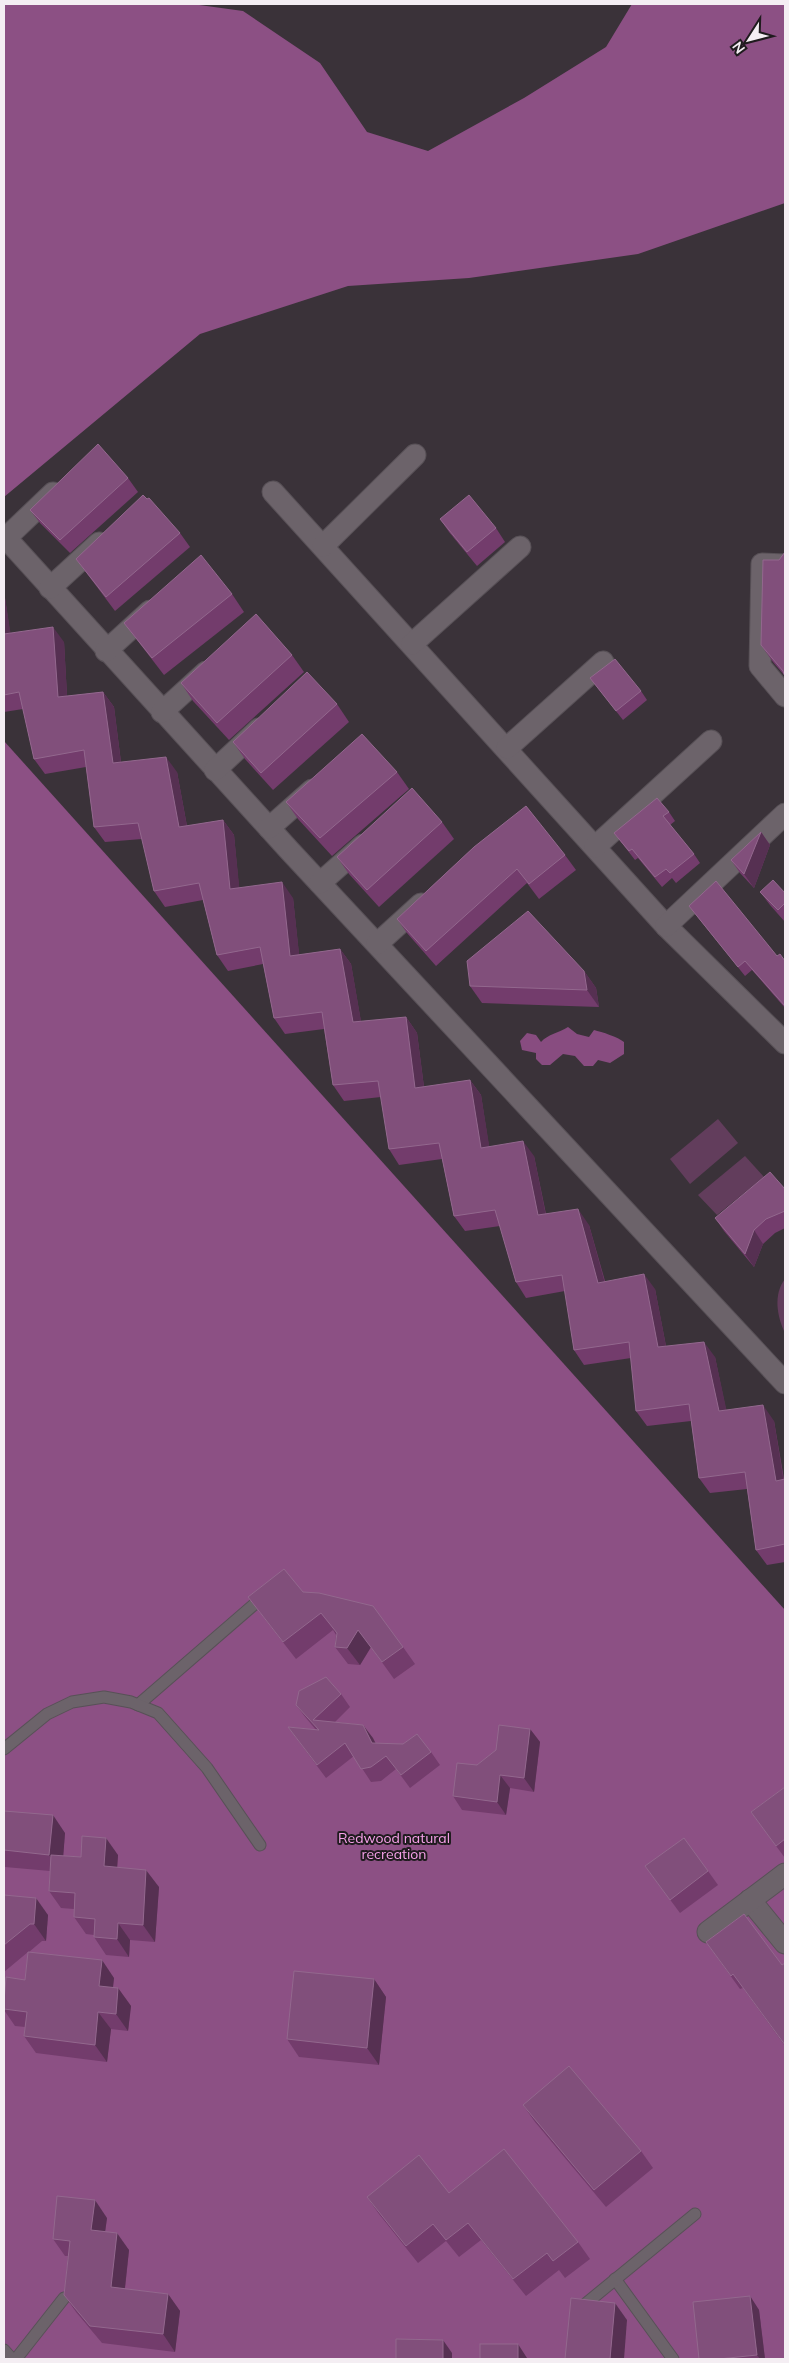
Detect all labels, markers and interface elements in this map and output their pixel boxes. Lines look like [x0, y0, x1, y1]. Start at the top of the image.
north arrow [724, 15, 774, 65]
text: N [728, 38, 749, 57]
park label: Redwood natural recreation [338, 1829, 450, 1863]

